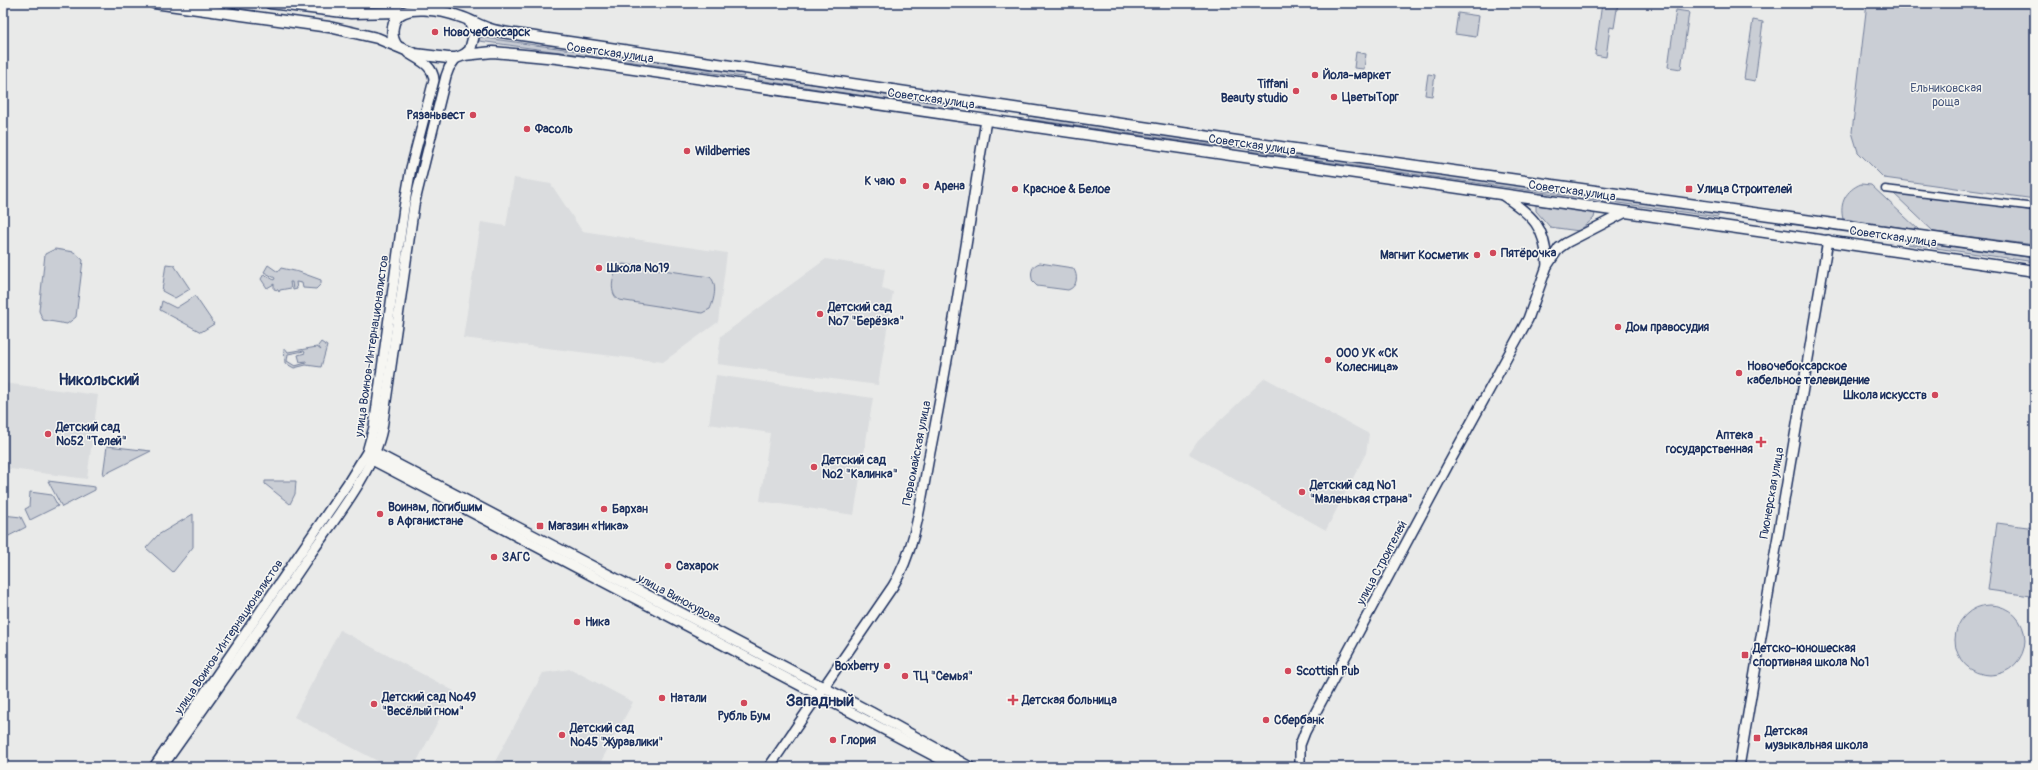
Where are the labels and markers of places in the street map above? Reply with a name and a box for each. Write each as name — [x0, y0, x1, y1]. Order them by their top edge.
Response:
place label: Новочебоксарск — [443, 25, 531, 40]
marker: Новочебоксарск — [430, 27, 440, 37]
place label: Йола-маркет — [1323, 67, 1392, 83]
marker: Йола-маркет — [1310, 70, 1320, 80]
place label: Tiffani Beauty studio — [1221, 77, 1289, 106]
marker: Tiffani Beauty studio — [1291, 86, 1301, 96]
place label: ЦветыТорг — [1342, 90, 1400, 105]
marker: ЦветыТорг — [1329, 92, 1339, 102]
place label: Рязаньвест — [407, 108, 466, 123]
marker: Рязаньвест — [468, 110, 478, 120]
place label: Фасоль — [534, 122, 573, 137]
marker: Фасоль — [522, 124, 532, 134]
place label: Wildberries — [695, 144, 751, 159]
marker: Wildberries — [682, 146, 692, 156]
place label: К чаю — [865, 174, 895, 189]
marker: К чаю — [898, 176, 908, 186]
place label: Арена — [934, 179, 965, 194]
marker: Арена — [921, 181, 931, 191]
place label: Красное & Белое — [1023, 182, 1111, 197]
place label: Улица Строителей — [1697, 182, 1793, 197]
marker: Красное & Белое — [1010, 184, 1020, 194]
marker: Улица Строителей — [1684, 184, 1694, 194]
place label: Пятёрочка — [1501, 246, 1557, 261]
place label: Магнит Косметик — [1380, 248, 1470, 263]
marker: Пятёрочка — [1488, 248, 1498, 258]
marker: Магнит Косметик — [1472, 250, 1482, 260]
place label: Школа №19 — [606, 261, 669, 276]
marker: Школа №19 — [594, 263, 604, 273]
place label: Детский сад №7 "Берёзка" — [827, 300, 904, 329]
marker: Детский сад №7 "Берёзка" — [815, 309, 825, 319]
place label: Дом правосудия — [1625, 320, 1710, 335]
marker: Дом правосудия — [1613, 322, 1623, 332]
place label: ООО УК «СК Колесница» — [1336, 346, 1399, 375]
marker: ООО УК «СК Колесница» — [1323, 355, 1333, 365]
place label: Новочебоксарское кабельное телевидение — [1747, 359, 1871, 388]
marker: Новочебоксарское кабельное телевидение — [1734, 368, 1744, 378]
place label: Школа искусств — [1842, 388, 1927, 403]
marker: Школа искусств — [1930, 390, 1940, 400]
place label: Детский сад №52 "Телей" — [55, 420, 127, 449]
place label: Аптека государственная — [1665, 428, 1753, 457]
marker: Детский сад №52 "Телей" — [43, 429, 53, 439]
marker: Аптека государственная — [1756, 437, 1766, 447]
place label: Детский сад №2 "Калинка" — [821, 453, 898, 482]
marker: Детский сад №2 "Калинка" — [809, 462, 819, 472]
place label: Детский сад №1 "Маленькая страна" — [1309, 478, 1413, 507]
marker: Детский сад №1 "Маленькая страна" — [1297, 487, 1307, 497]
place label: Воинам, погибшим в Афганистане — [388, 500, 482, 529]
place label: Бархан — [612, 502, 648, 517]
marker: Бархан — [599, 504, 609, 514]
marker: Воинам, погибшим в Афганистане — [375, 509, 385, 519]
place label: Магазин «Ника» — [548, 519, 629, 534]
marker: Магазин «Ника» — [535, 521, 545, 531]
place label: ЗАГС — [502, 550, 531, 565]
marker: ЗАГС — [489, 552, 499, 562]
place label: Сахарок — [676, 559, 720, 574]
marker: Сахарок — [663, 561, 673, 571]
place label: Ника — [585, 615, 610, 630]
marker: Ника — [572, 617, 582, 627]
place label: Детско-юношеская спортивная школа №1 — [1752, 641, 1869, 670]
marker: Детско-юношеская спортивная школа №1 — [1740, 650, 1750, 660]
place label: Boxberry — [834, 659, 880, 674]
marker: Boxberry — [882, 661, 892, 671]
place label: Scottish Pub — [1296, 664, 1360, 679]
marker: Scottish Pub — [1283, 666, 1293, 676]
place label: ТЦ "Семья" — [912, 669, 973, 684]
marker: ТЦ "Семья" — [900, 671, 910, 681]
place label: Детский сад №49 "Весёлый гном" — [381, 690, 476, 719]
place label: Натали — [670, 691, 707, 706]
marker: Натали — [657, 693, 667, 703]
place label: Детская больница — [1021, 693, 1117, 708]
marker: Детская больница — [1007, 694, 1019, 706]
marker: Рубль Бум — [739, 698, 749, 708]
marker: Детский сад №49 "Весёлый гном" — [369, 699, 379, 709]
place label: Рубль Бум — [718, 709, 770, 724]
place label: Сбербанк — [1274, 713, 1325, 728]
marker: Сбербанк — [1261, 715, 1271, 725]
place label: Детский сад №45 "Журавлики" — [569, 721, 663, 750]
place label: Детская музыкальная школа — [1764, 724, 1868, 753]
marker: Детский сад №45 "Журавлики" — [557, 730, 567, 740]
place label: Глория — [841, 733, 877, 748]
marker: Детская музыкальная школа — [1752, 733, 1762, 743]
marker: Глория — [828, 735, 838, 745]

